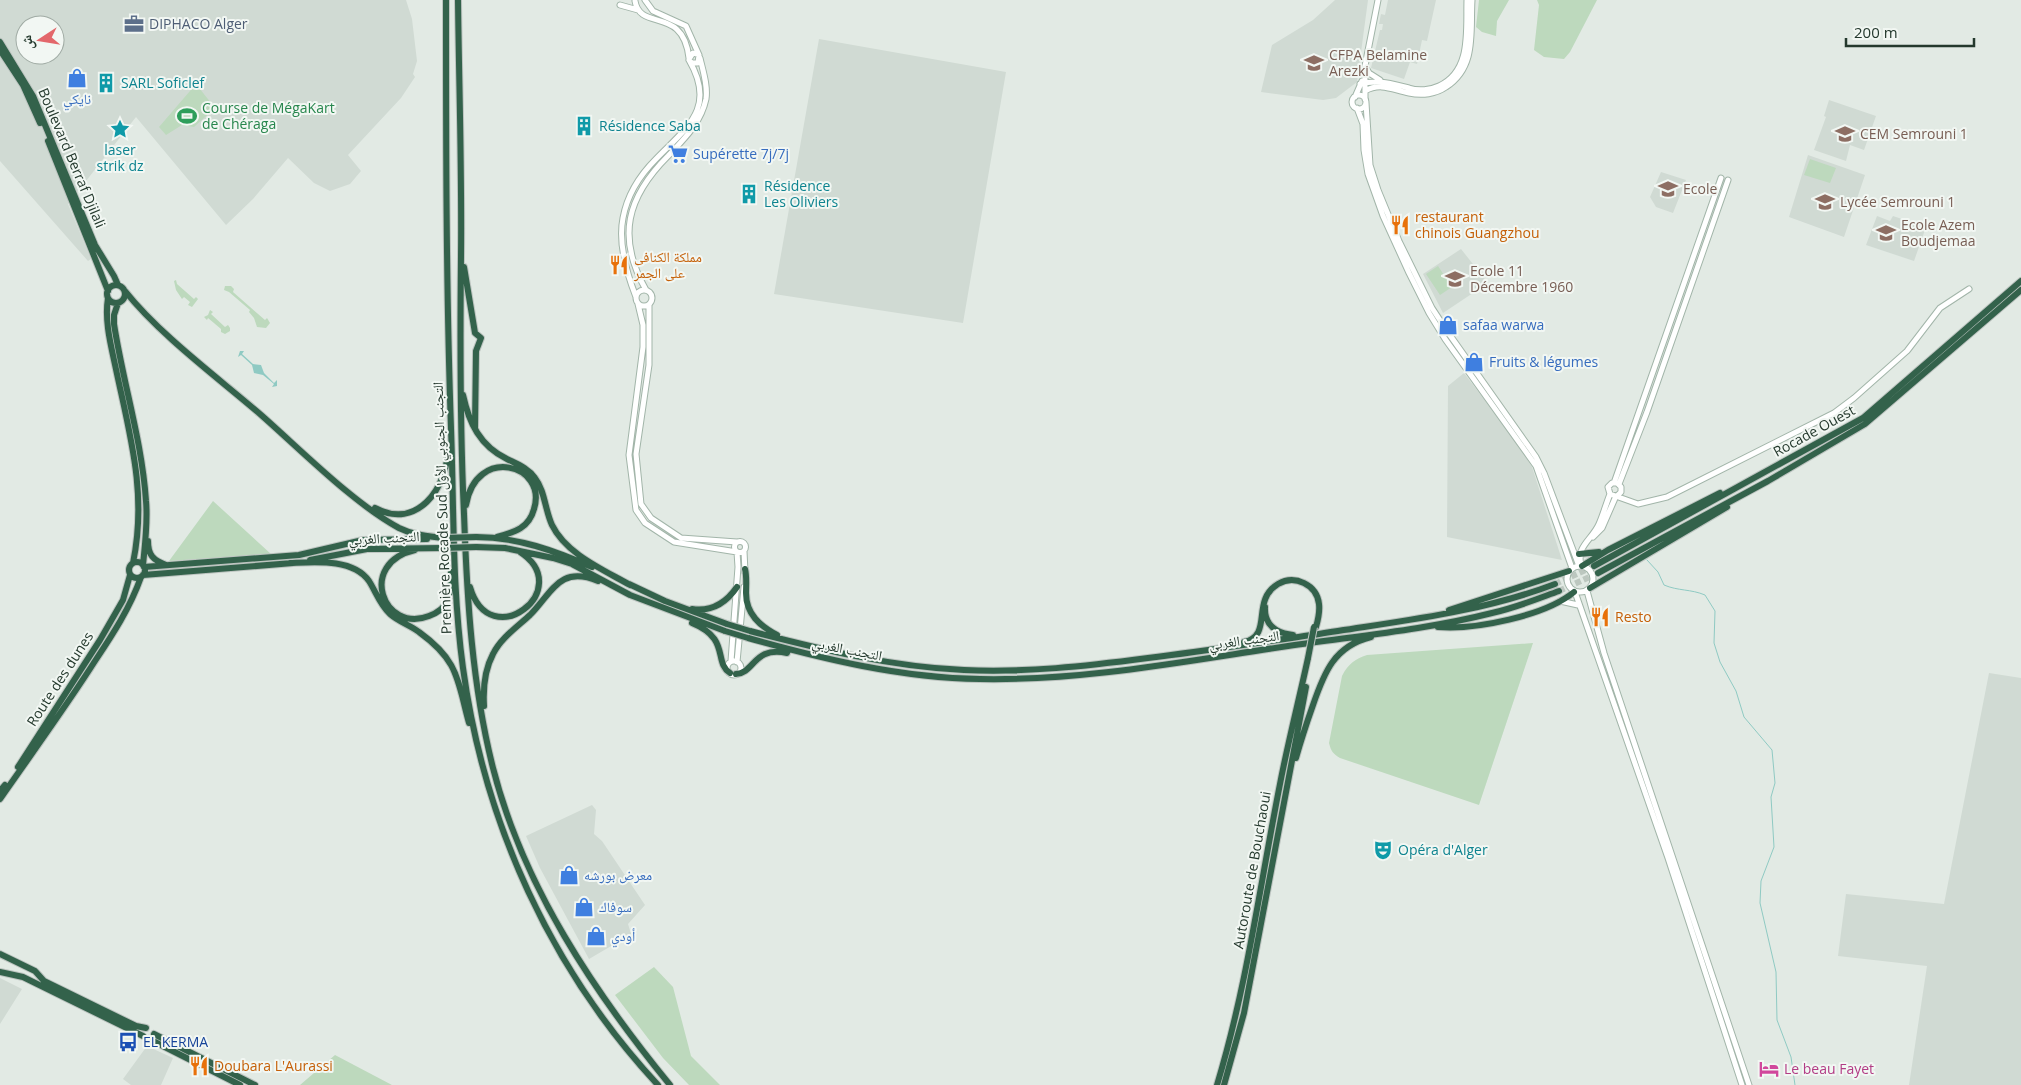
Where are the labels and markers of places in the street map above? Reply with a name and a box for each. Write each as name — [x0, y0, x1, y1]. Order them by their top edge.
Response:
office icon: DIPHACO Alger — [123, 13, 145, 35]
place label: DIPHACO Alger — [149, 14, 248, 33]
place label: CFPA Belamine Arezki — [1329, 45, 1427, 80]
school or university icon: CFPA Belamine Arezki — [1303, 52, 1325, 74]
shop icon: نايكي — [66, 67, 88, 89]
building icon: SARL Soficlef — [95, 72, 117, 94]
place label: SARL Soficlef — [121, 73, 206, 92]
place label: نايكي — [63, 89, 91, 111]
place label: Course de MégaKart de Chéraga — [202, 98, 335, 133]
sports icon: Course de MégaKart de Chéraga — [176, 105, 198, 127]
building icon: Résidence Saba — [573, 115, 595, 137]
place label: Résidence Saba — [599, 116, 701, 135]
place icon: laser strik dz — [109, 118, 131, 140]
school or university icon: CEM Semrouni 1 — [1834, 123, 1856, 145]
place label: CEM Semrouni 1 — [1860, 124, 1968, 143]
place label: laser strik dz — [96, 140, 144, 175]
supermarket icon: Supérette 7j/7j — [667, 143, 689, 165]
place label: Supérette 7j/7j — [693, 144, 789, 163]
place label: Résidence Les Oliviers — [764, 176, 839, 211]
school or university icon: Ecole — [1657, 178, 1679, 200]
place label: Ecole — [1683, 179, 1717, 198]
building icon: Résidence Les Oliviers — [738, 183, 760, 205]
school or university icon: Lycée Semrouni 1 — [1814, 191, 1836, 213]
place label: Lycée Semrouni 1 — [1840, 192, 1955, 211]
place label: restaurant chinois Guangzhou — [1415, 207, 1540, 242]
restaurant icon: restaurant chinois Guangzhou — [1389, 214, 1411, 236]
place label: Ecole Azem Boudjemaa — [1901, 215, 1976, 250]
school or university icon: Ecole Azem Boudjemaa — [1875, 222, 1897, 244]
place label: مملكة الكنافى على الجمر — [633, 247, 702, 282]
restaurant icon: مملكة الكنافى على الجمر — [608, 254, 630, 276]
place label: Ecole 11 Décembre 1960 — [1470, 261, 1573, 296]
school or university icon: Ecole 11 Décembre 1960 — [1444, 268, 1466, 290]
shop icon: safaa warwa — [1437, 314, 1459, 336]
place label: safaa warwa — [1463, 315, 1544, 334]
shop icon: Fruits & légumes — [1463, 351, 1485, 373]
place label: Fruits & légumes — [1489, 352, 1599, 371]
restaurant icon: Resto — [1589, 606, 1611, 628]
place label: Resto — [1615, 607, 1652, 626]
theatre icon: Opéra d'Alger — [1372, 839, 1394, 861]
place label: Opéra d'Alger — [1398, 840, 1488, 859]
shop icon: معرض بورشه — [558, 864, 580, 886]
place label: معرض بورشه — [584, 865, 652, 884]
shop icon: سوفاك — [573, 896, 595, 918]
place label: سوفاك — [599, 897, 632, 916]
shop icon: أودي — [585, 925, 607, 947]
place label: أودي — [611, 926, 635, 948]
bus stop icon: EL KERMA — [117, 1031, 139, 1053]
place label: EL KERMA — [143, 1032, 208, 1051]
restaurant icon: Doubara L'Aurassi — [188, 1055, 210, 1077]
place label: Doubara L'Aurassi — [214, 1056, 333, 1075]
hotel icon: Le beau Fayet — [1758, 1058, 1780, 1080]
place label: Le beau Fayet — [1784, 1059, 1874, 1078]

